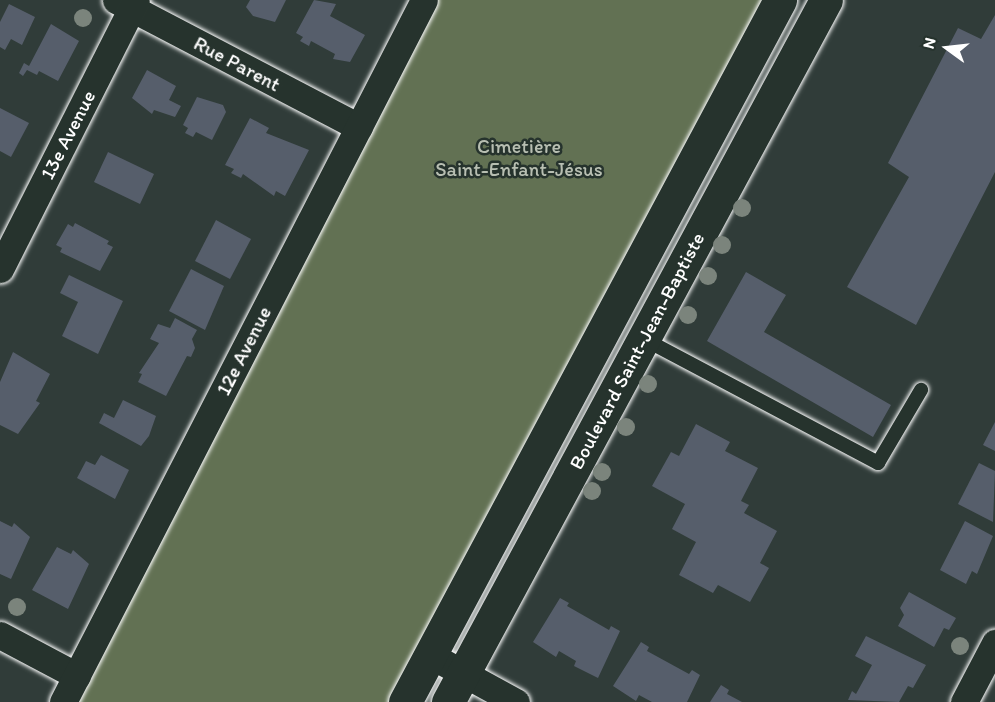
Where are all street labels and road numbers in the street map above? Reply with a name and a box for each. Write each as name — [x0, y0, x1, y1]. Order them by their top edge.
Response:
street label: Rue Parent — [190, 31, 284, 97]
street label: 13e Avenue — [35, 86, 101, 184]
street label: Boulevard Saint-Jean-Baptiste — [564, 228, 710, 474]
street label: 12e Avenue — [211, 303, 277, 399]

